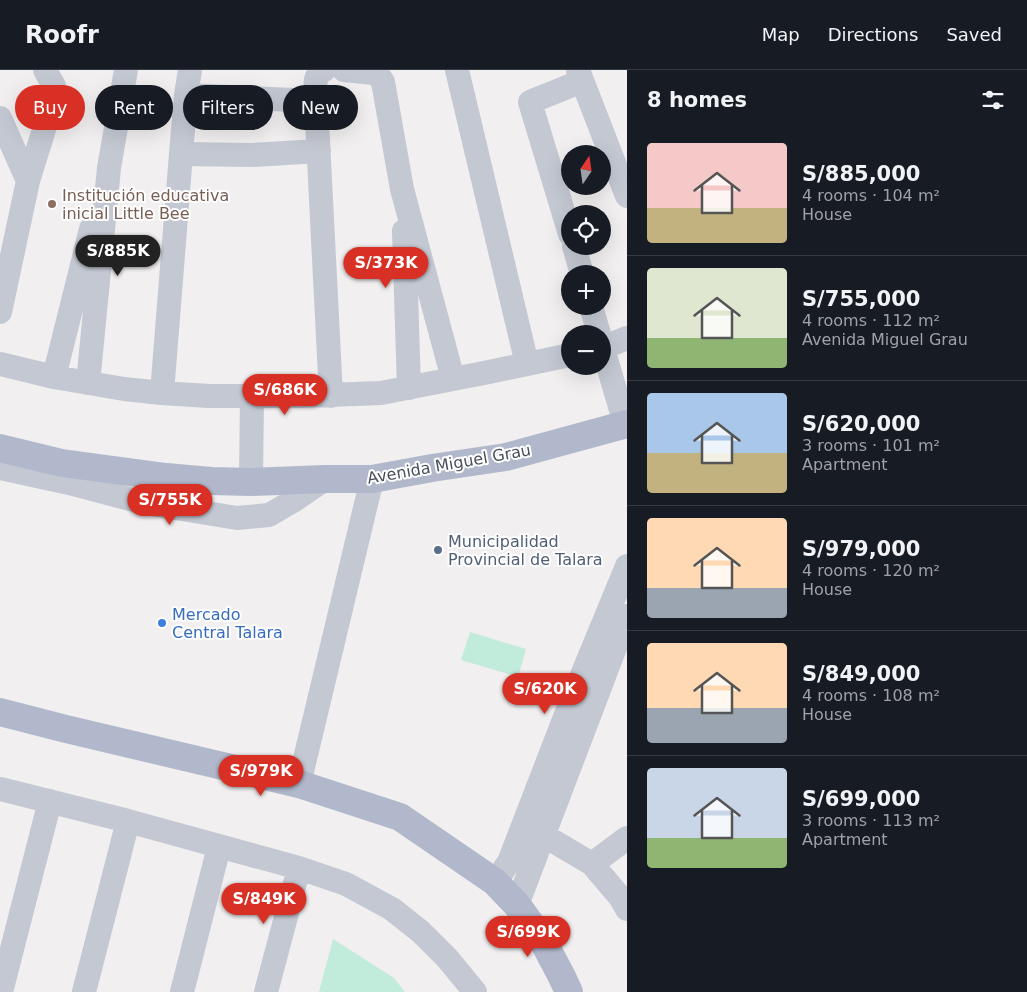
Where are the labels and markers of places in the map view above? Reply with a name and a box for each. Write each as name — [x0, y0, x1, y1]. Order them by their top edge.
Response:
place label: Institución educativa inicial Little Bee — [62, 186, 229, 223]
marker: Institución educativa inicial Little Bee — [46, 198, 58, 210]
pin: S/885K — [77, 234, 159, 277]
pin: S/373K — [345, 246, 427, 289]
pin: S/686K — [244, 374, 326, 416]
pin: S/755K — [129, 484, 211, 526]
place label: Municipalidad Provincial de Talara — [448, 532, 603, 569]
marker: Municipalidad Provincial de Talara — [432, 544, 444, 556]
place label: Mercado Central Talara — [172, 605, 283, 642]
marker: Mercado Central Talara — [156, 617, 168, 629]
pin: S/620K — [504, 672, 586, 715]
pin: S/979K — [220, 754, 302, 797]
pin: S/849K — [223, 882, 305, 925]
pin: S/699K — [487, 916, 569, 958]

